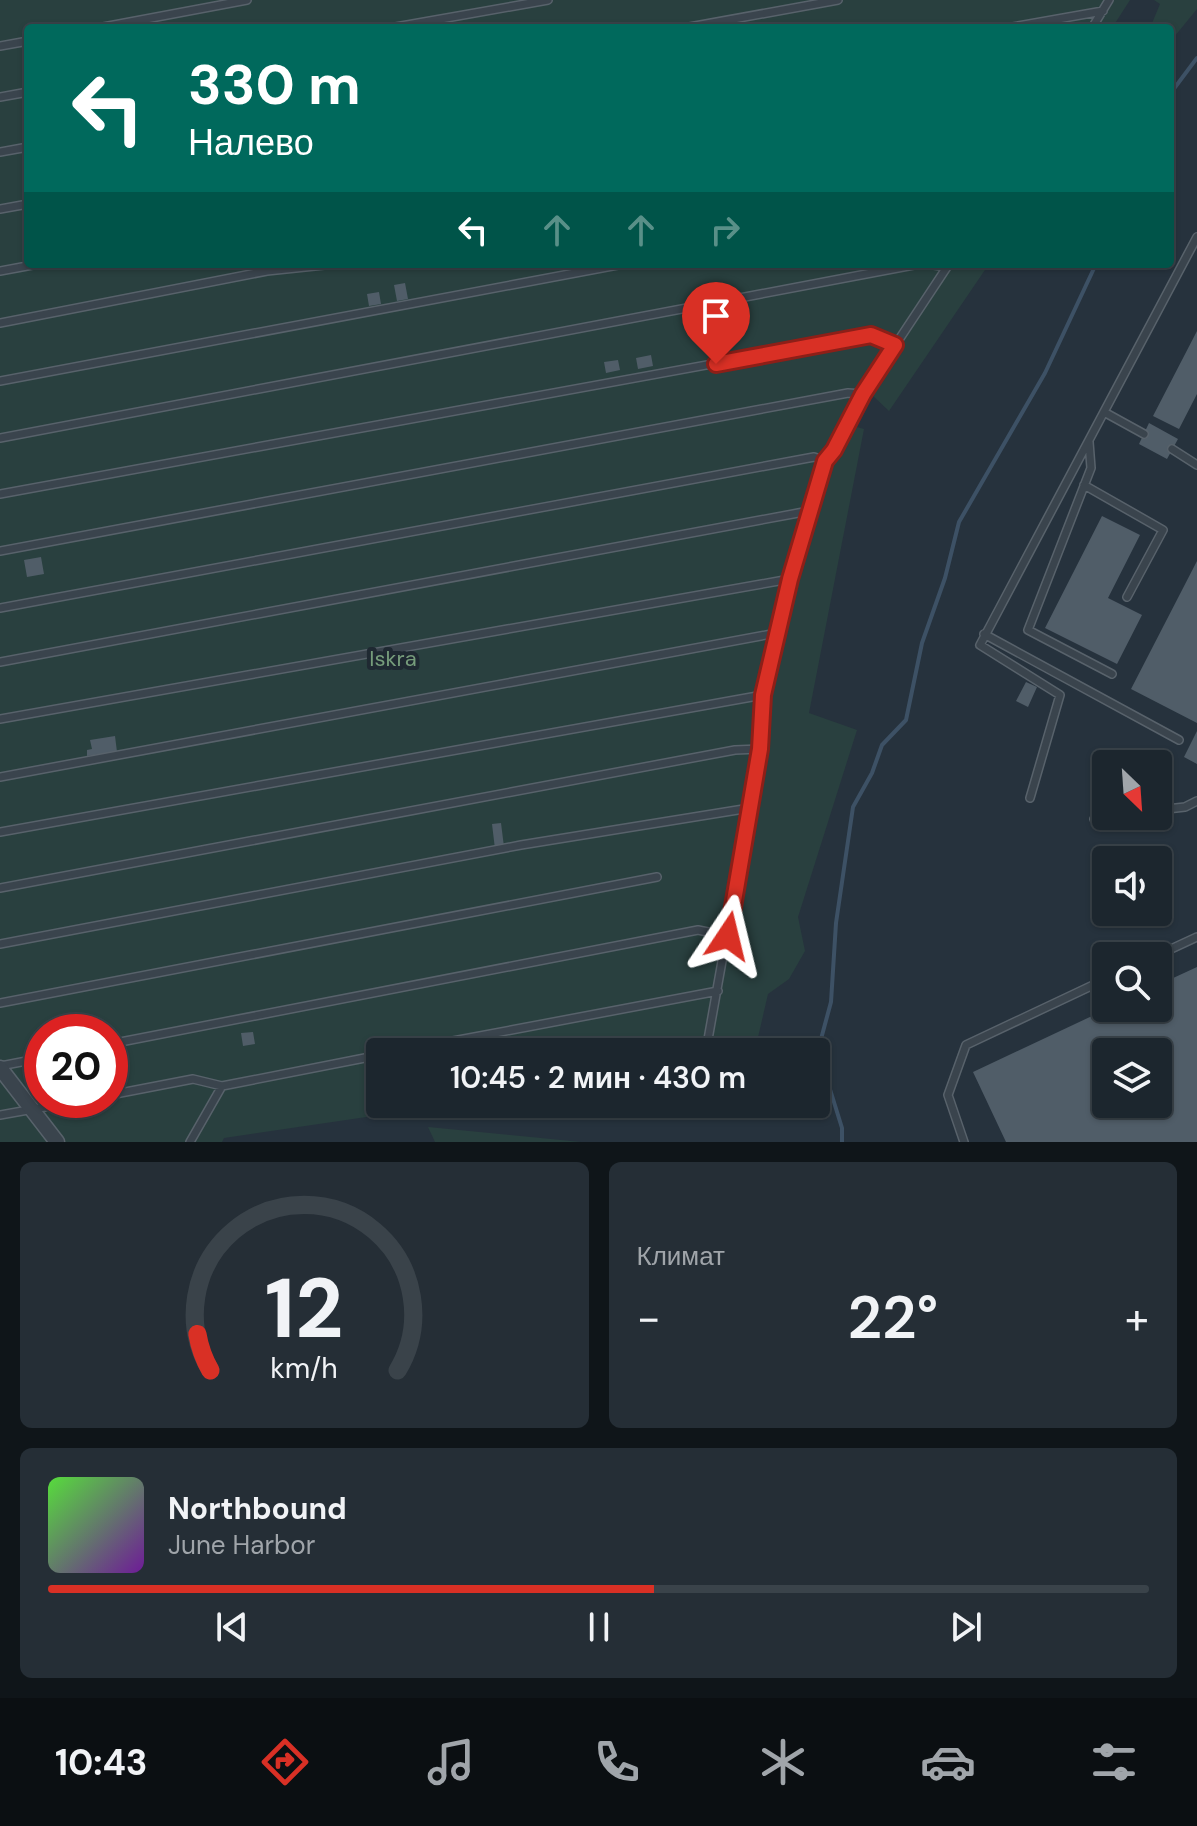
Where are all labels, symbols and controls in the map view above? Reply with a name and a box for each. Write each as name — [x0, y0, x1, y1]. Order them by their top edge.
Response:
text: 330 m — [188, 48, 361, 121]
icon: left — [56, 56, 160, 160]
text: Налево — [188, 119, 314, 166]
icon: left — [451, 208, 495, 252]
icon: ahead — [535, 208, 579, 252]
icon: ahead — [619, 208, 663, 252]
icon: right — [703, 208, 747, 252]
pin — [682, 282, 750, 364]
icon: arrive — [694, 294, 738, 338]
park label: Iskra — [369, 644, 417, 673]
north arrow — [1092, 750, 1172, 830]
map controls — [1092, 750, 1172, 1118]
button: sound — [1092, 846, 1172, 926]
position arrow — [686, 894, 770, 978]
button: search — [1092, 942, 1172, 1022]
speed limit sign: 20 — [24, 1014, 128, 1118]
button: layers — [1092, 1038, 1172, 1118]
text: 10:45 · 2 мин · 430 m — [450, 1058, 746, 1097]
text: Климат — [637, 1239, 725, 1273]
text: 12 — [265, 1254, 343, 1363]
text: 22° — [847, 1278, 938, 1357]
text: − — [637, 1289, 661, 1347]
text: + — [1125, 1289, 1149, 1347]
text: km/h — [270, 1350, 338, 1387]
text: Northbound — [168, 1489, 347, 1528]
text: June Harbor — [168, 1528, 315, 1562]
icon: previous — [210, 1605, 254, 1649]
icon: pause — [577, 1605, 621, 1649]
icon: next — [944, 1605, 988, 1649]
icon: directions — [257, 1734, 313, 1790]
icon: music — [423, 1734, 479, 1790]
icon: phone — [589, 1734, 645, 1790]
icon: climate — [755, 1734, 811, 1790]
icon: car — [920, 1734, 976, 1790]
icon: filters — [1086, 1734, 1142, 1790]
text: 10:43 — [55, 1739, 148, 1786]

